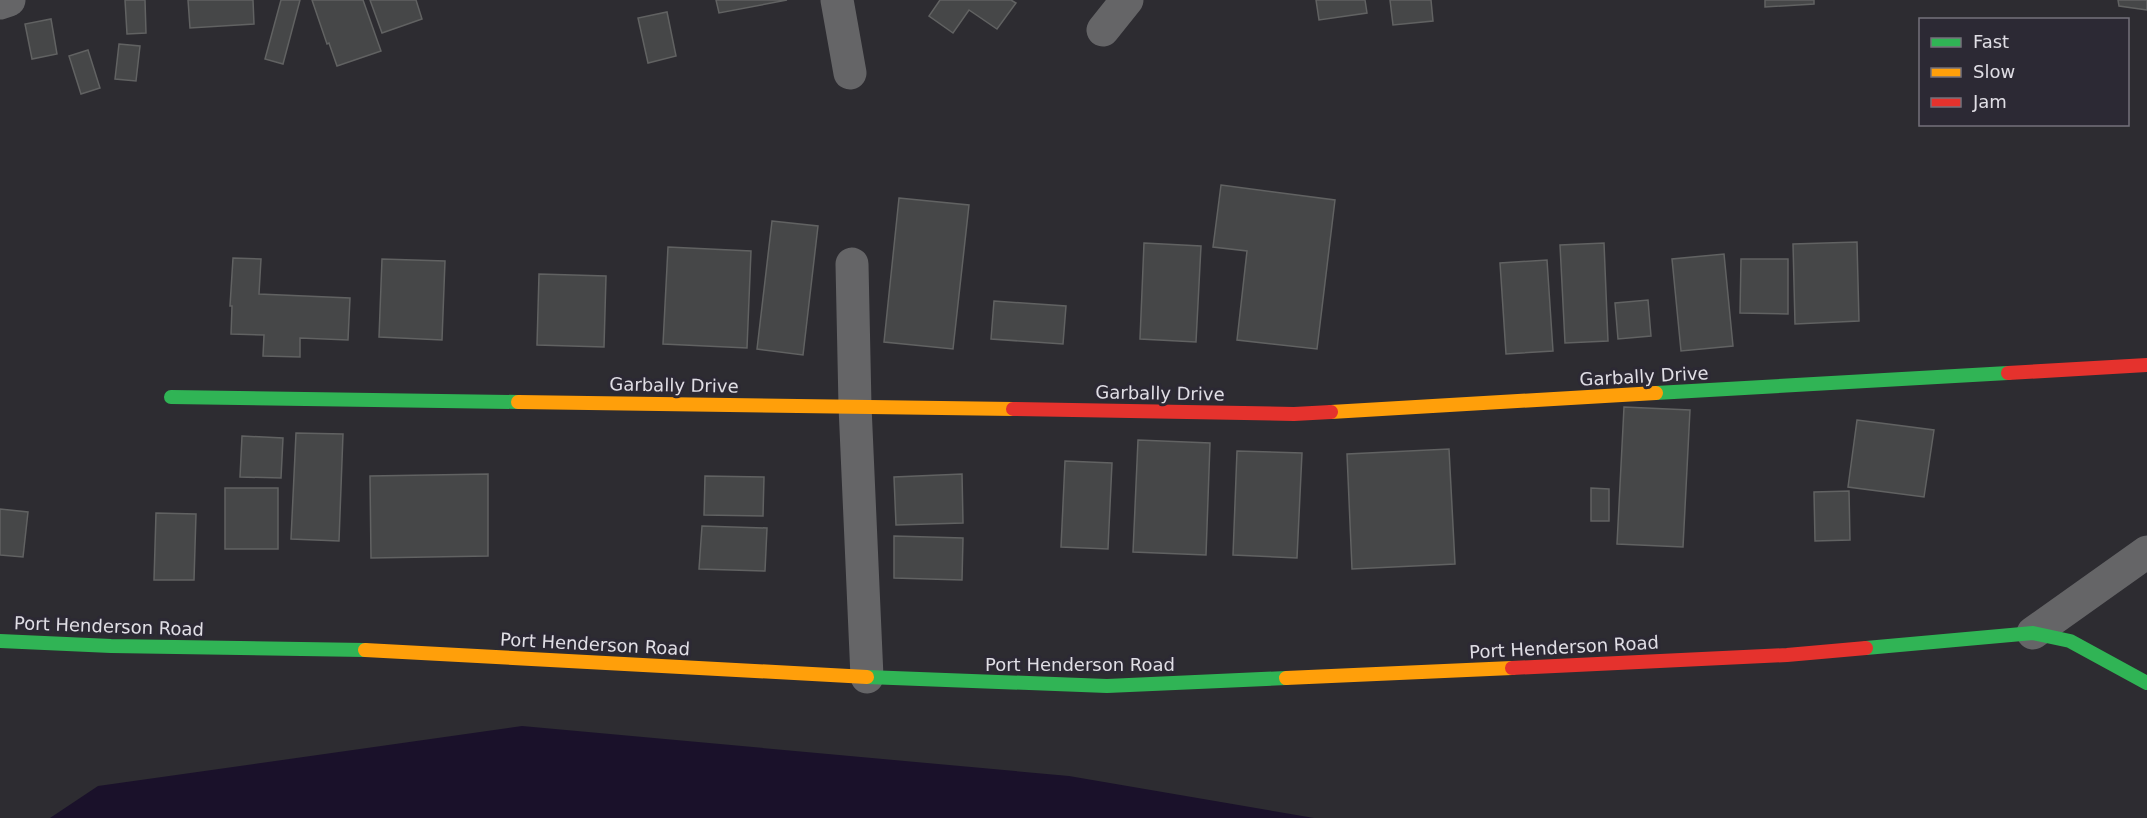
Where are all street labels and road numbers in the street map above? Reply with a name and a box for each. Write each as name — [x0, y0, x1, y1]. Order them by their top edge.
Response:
street label: Garbally Drive — [1579, 362, 1709, 390]
street label: Garbally Drive — [609, 373, 739, 397]
street label: Garbally Drive — [1095, 381, 1225, 405]
street label: Port Henderson Road — [14, 612, 204, 640]
street label: Port Henderson Road — [500, 629, 690, 659]
street label: Port Henderson Road — [1469, 632, 1659, 662]
street label: Port Henderson Road — [985, 654, 1175, 675]

